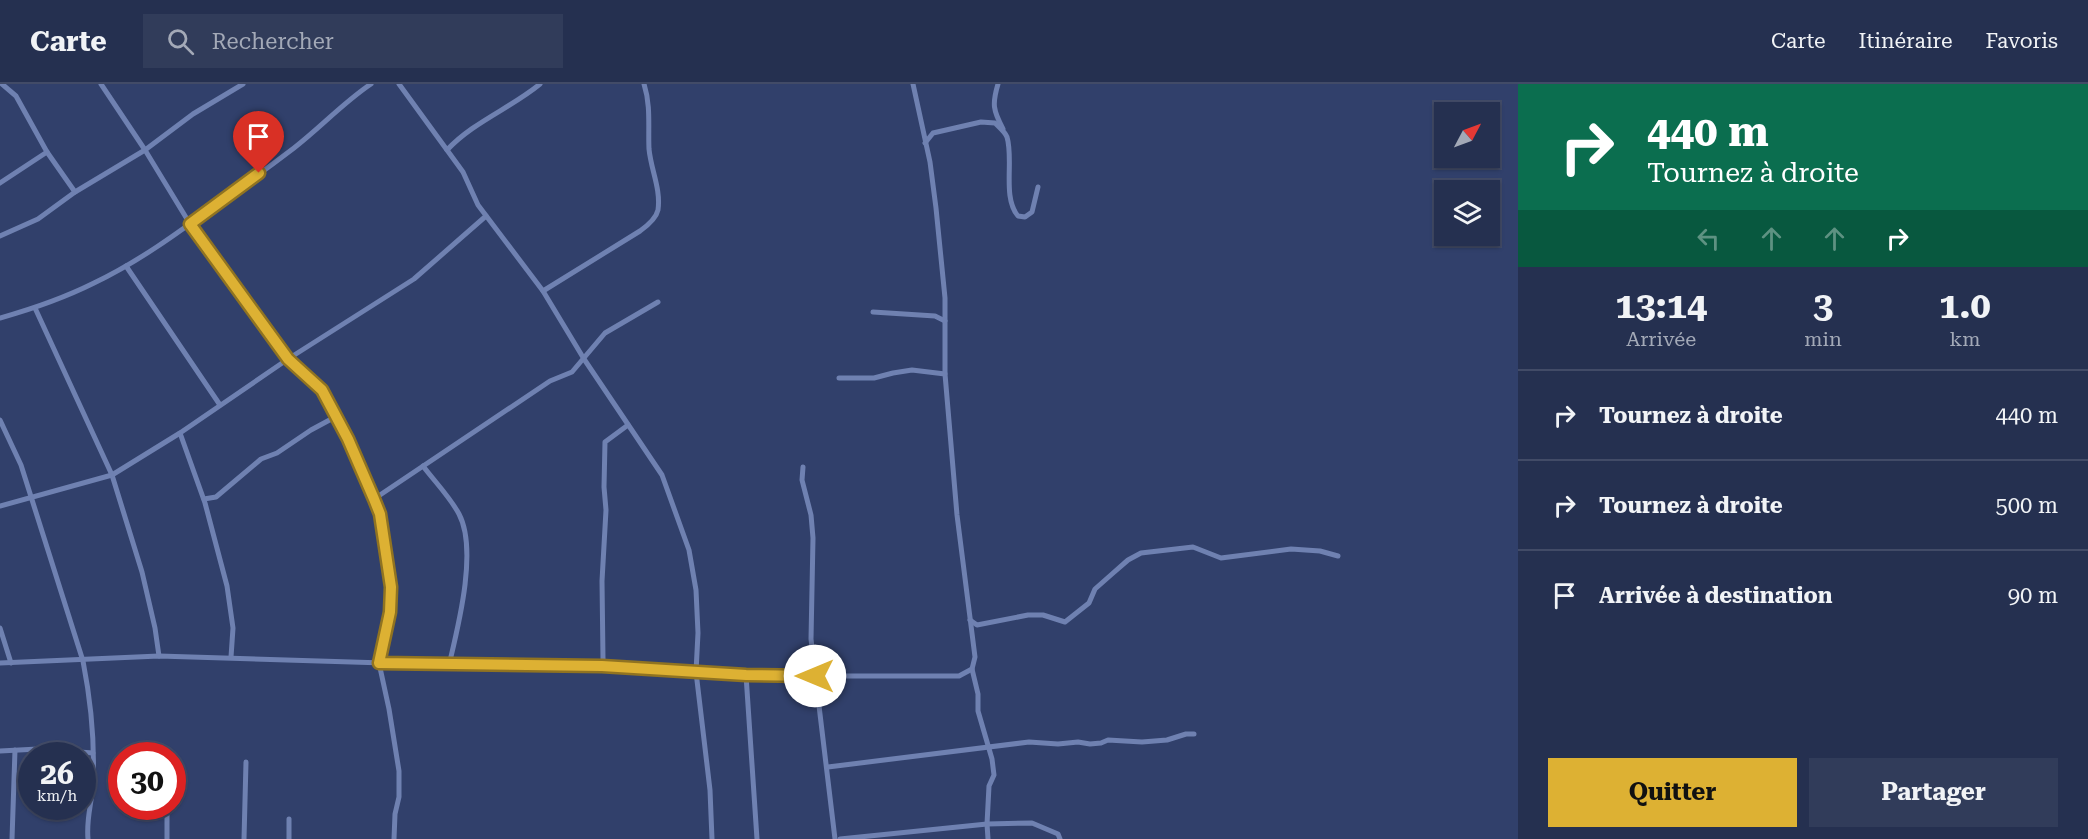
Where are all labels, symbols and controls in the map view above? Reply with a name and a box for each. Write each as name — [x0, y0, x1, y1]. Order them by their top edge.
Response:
search box — [143, 14, 563, 68]
text: Carte — [30, 25, 107, 58]
icon: search — [164, 25, 197, 58]
text: Rechercher — [212, 29, 334, 54]
text: Carte — [1771, 29, 1826, 53]
text: Itinéraire — [1859, 29, 1953, 53]
text: Favoris — [1986, 29, 2058, 53]
north arrow — [1434, 102, 1500, 168]
map controls — [1434, 102, 1500, 246]
text: 440 m — [1647, 107, 1769, 156]
icon: right — [1548, 108, 1626, 186]
pin — [233, 111, 284, 173]
icon: arrive — [242, 120, 275, 153]
text: Tournez à droite — [1647, 157, 1859, 189]
button: layers — [1434, 180, 1500, 246]
icon: left — [1692, 222, 1725, 255]
icon: ahead — [1755, 222, 1788, 255]
icon: ahead — [1818, 222, 1851, 255]
icon: right — [1881, 222, 1914, 255]
text: 13:14 — [1615, 285, 1707, 327]
text: 3 — [1813, 285, 1833, 327]
text: 1.0 — [1939, 285, 1991, 327]
text: Arrivée — [1626, 327, 1696, 351]
text: min — [1804, 327, 1842, 351]
text: km — [1949, 327, 1980, 351]
icon: right — [1548, 399, 1581, 432]
text: Tournez à droite — [1599, 403, 1783, 428]
text: 440 m — [1995, 403, 2058, 428]
icon: right — [1548, 489, 1581, 522]
text: Tournez à droite — [1599, 493, 1783, 518]
text: 500 m — [1995, 493, 2058, 518]
icon: arrive — [1548, 579, 1581, 612]
text: Arrivée à destination — [1599, 583, 1833, 608]
text: 90 m — [2008, 583, 2058, 608]
position arrow — [783, 644, 847, 708]
speed limit sign: 30 — [108, 742, 186, 820]
text: 26 — [40, 756, 74, 791]
button: Quitter — [1548, 758, 1797, 827]
button: Partager — [1809, 758, 2058, 827]
text: km/h — [37, 787, 77, 805]

